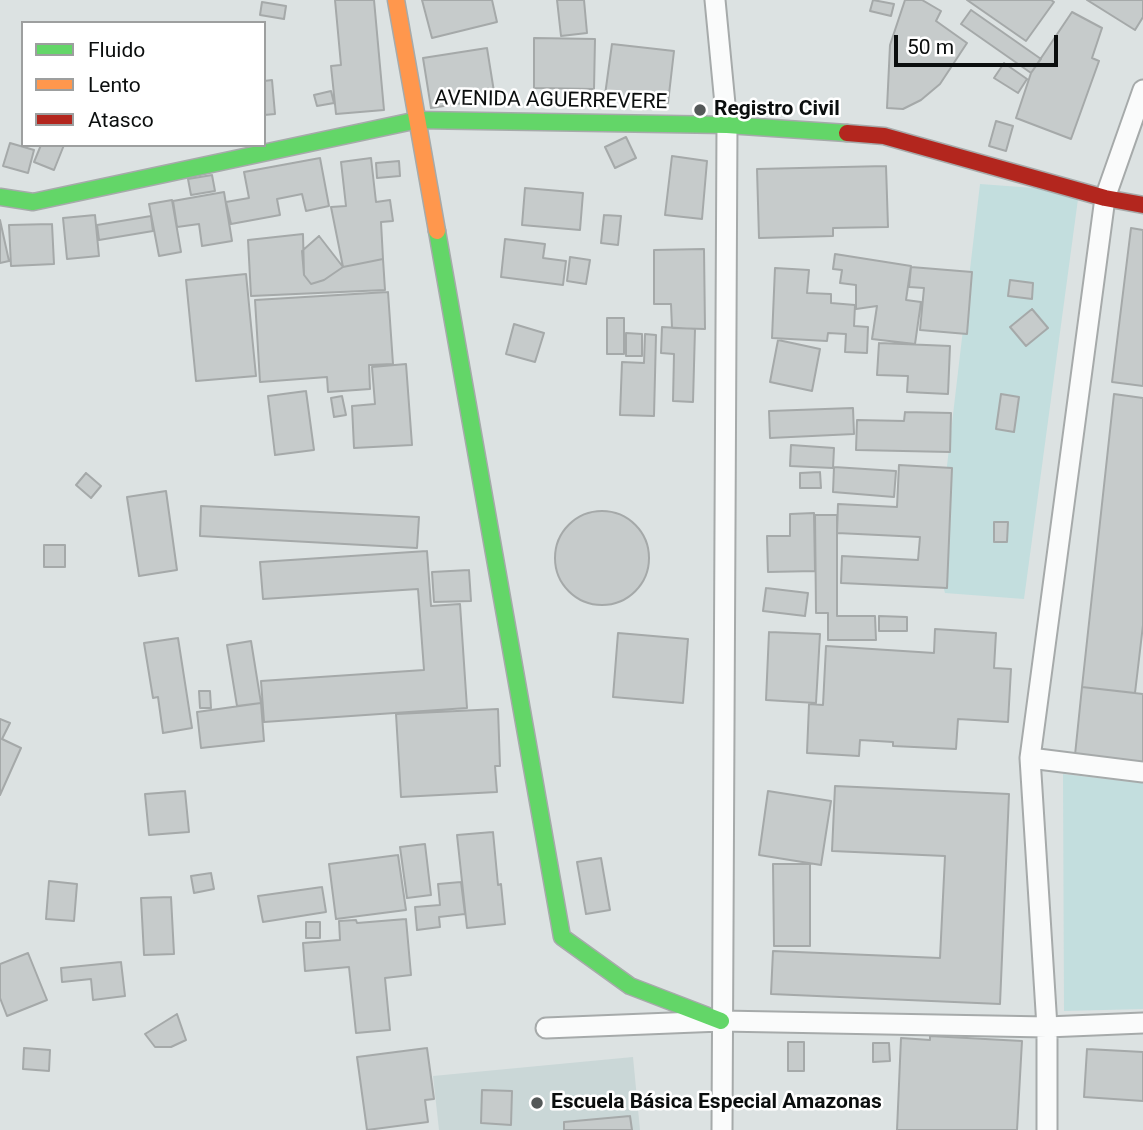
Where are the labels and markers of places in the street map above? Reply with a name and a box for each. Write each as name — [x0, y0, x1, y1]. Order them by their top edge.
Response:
place label: Registro Civil — [714, 97, 840, 123]
marker: Registro Civil — [692, 102, 708, 118]
place label: Escuela Básica Especial Amazonas — [551, 1090, 882, 1116]
marker: Escuela Básica Especial Amazonas — [529, 1095, 545, 1111]

